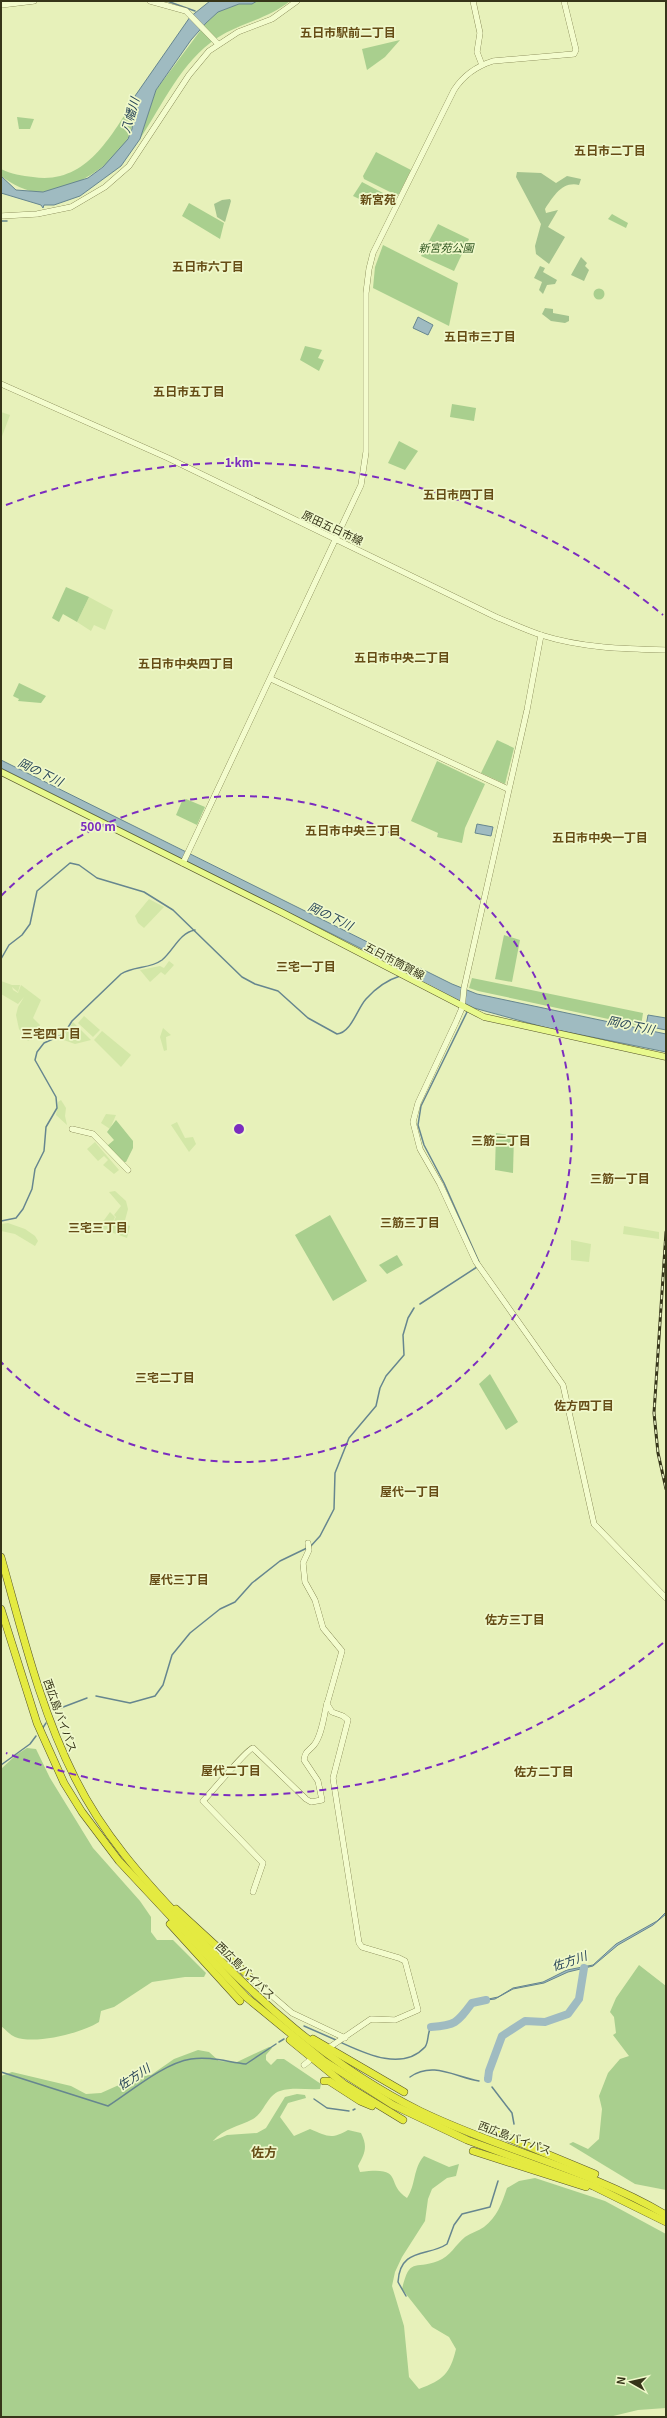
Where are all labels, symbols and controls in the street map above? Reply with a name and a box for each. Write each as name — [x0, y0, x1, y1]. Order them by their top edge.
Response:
district label: 五日市駅前二丁目 — [300, 23, 396, 40]
water label: 八幡川 — [116, 93, 143, 135]
district label: 五日市二丁目 — [574, 141, 646, 158]
district label: 新宮苑 — [360, 190, 396, 207]
park label: 新宮苑公園 — [419, 239, 475, 255]
district label: 五日市六丁目 — [172, 257, 244, 274]
district label: 五日市三丁目 — [444, 327, 516, 344]
district label: 五日市五丁目 — [153, 382, 225, 399]
text: 1 km — [225, 453, 253, 470]
district label: 五日市四丁目 — [423, 485, 495, 502]
street label: 原田五日市線 — [300, 506, 366, 548]
district label: 五日市中央二丁目 — [354, 648, 450, 665]
district label: 五日市中央四丁目 — [138, 654, 234, 671]
water label: 岡の下川 — [16, 753, 68, 790]
text: 500 m — [80, 817, 116, 834]
district label: 五日市中央三丁目 — [305, 821, 401, 838]
district label: 五日市中央一丁目 — [552, 828, 648, 845]
water label: 岡の下川 — [306, 897, 358, 934]
street label: 五日市筒賀線 — [362, 937, 428, 983]
district label: 三宅一丁目 — [276, 957, 336, 974]
water label: 岡の下川 — [606, 1011, 658, 1038]
district label: 三宅四丁目 — [21, 1024, 81, 1041]
centre of rings — [232, 1122, 246, 1136]
district label: 三筋二丁目 — [471, 1131, 531, 1148]
district label: 三筋一丁目 — [590, 1169, 650, 1186]
district label: 三筋三丁目 — [380, 1213, 440, 1230]
district label: 三宅三丁目 — [68, 1218, 128, 1235]
district label: 三宅二丁目 — [135, 1368, 195, 1385]
district label: 佐方四丁目 — [554, 1396, 614, 1413]
district label: 屋代一丁目 — [380, 1482, 440, 1499]
district label: 屋代三丁目 — [149, 1570, 209, 1587]
district label: 佐方三丁目 — [485, 1610, 545, 1627]
street label: 西広島バイパス — [40, 1676, 82, 1754]
district label: 屋代二丁目 — [201, 1761, 261, 1778]
district label: 佐方二丁目 — [514, 1762, 574, 1779]
street label: 西広島バイパス — [213, 1938, 279, 2002]
water label: 佐方川 — [549, 1945, 591, 1974]
water label: 佐方川 — [113, 2058, 154, 2093]
street label: 西広島バイパス — [476, 2116, 554, 2158]
district label: 佐方 — [251, 2142, 277, 2161]
north arrow — [611, 2362, 651, 2402]
text: N — [612, 2375, 629, 2386]

